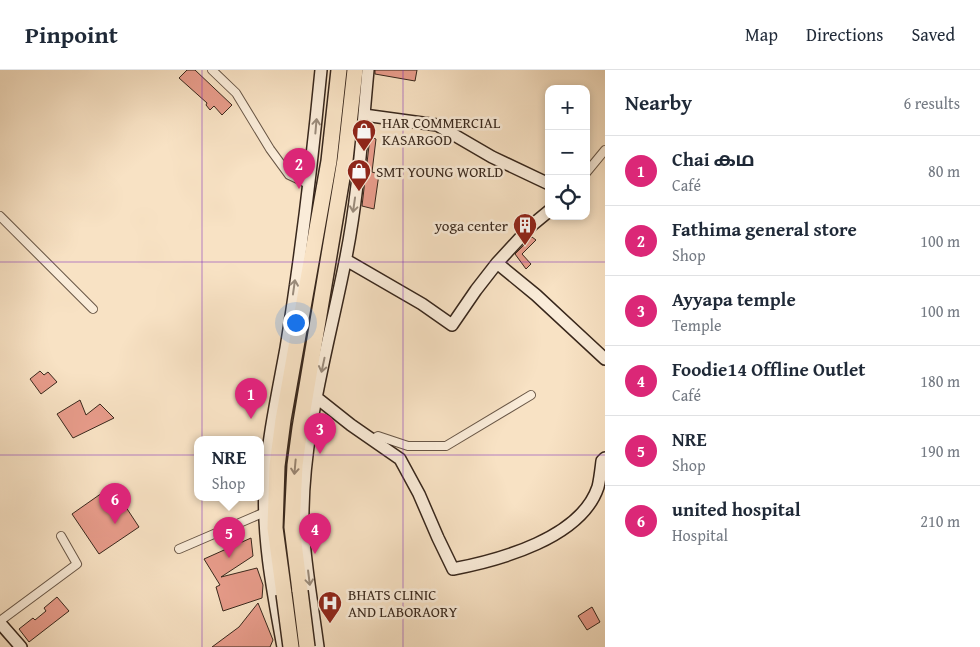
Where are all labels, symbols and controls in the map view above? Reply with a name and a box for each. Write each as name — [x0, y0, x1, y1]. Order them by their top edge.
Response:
text: Pinpoint — [25, 17, 118, 52]
text: Map — [745, 21, 778, 48]
text: Directions — [806, 21, 883, 48]
text: Saved — [911, 21, 955, 48]
map controls — [545, 85, 590, 220]
button: + — [545, 85, 590, 130]
text: Nearby — [625, 87, 692, 118]
text: 6 results — [903, 91, 960, 115]
place label: HAR COMMERCIAL KASARGOD — [382, 112, 501, 150]
one-way arrow — [311, 118, 321, 134]
shop icon: HAR COMMERCIAL KASARGOD — [351, 118, 377, 152]
button: − — [545, 130, 590, 175]
text: Chai കഥ — [672, 145, 754, 173]
pin: 2 — [283, 148, 315, 189]
shop icon: SMT YOUNG WORLD — [346, 158, 372, 192]
text: 1 — [637, 159, 645, 183]
text: 80 m — [928, 159, 960, 183]
place label: SMT YOUNG WORLD — [376, 161, 503, 182]
text: Café — [672, 173, 701, 197]
button: locate — [545, 175, 590, 220]
one-way arrow — [348, 197, 358, 213]
building icon: yoga center — [512, 212, 538, 246]
place label: yoga center — [434, 215, 508, 236]
text: Fathima general store — [672, 215, 857, 243]
text: 2 — [637, 229, 645, 253]
text: 100 m — [920, 229, 960, 253]
text: Shop — [672, 243, 706, 267]
one-way arrow — [289, 279, 299, 295]
text: Ayyapa temple — [672, 285, 796, 313]
text: 3 — [637, 299, 645, 323]
text: 100 m — [920, 299, 960, 323]
your location — [283, 310, 309, 336]
text: Temple — [672, 313, 722, 337]
text: Foodie14 Offline Outlet — [672, 355, 866, 383]
one-way arrow — [317, 356, 327, 372]
text: 4 — [637, 369, 645, 393]
text: 180 m — [920, 369, 960, 393]
pin: 1 — [235, 378, 267, 419]
text: Café — [672, 383, 701, 407]
pin: 3 — [304, 413, 336, 454]
text: NRE — [672, 425, 707, 453]
popup — [194, 436, 264, 501]
text: 5 — [637, 439, 645, 463]
text: 190 m — [920, 439, 960, 463]
text: NRE — [212, 443, 246, 471]
text: Shop — [672, 453, 706, 477]
one-way arrow — [290, 459, 300, 475]
text: Shop — [212, 471, 245, 495]
pin: 6 — [99, 483, 131, 524]
text: united hospital — [672, 495, 801, 523]
text: 6 — [637, 509, 645, 533]
text: 210 m — [920, 509, 960, 533]
pin: 4 — [299, 513, 331, 554]
pin: 5 — [213, 517, 245, 558]
text: Hospital — [672, 523, 728, 547]
one-way arrow — [304, 570, 314, 586]
place label: BHATS CLINIC AND LABORAORY — [348, 584, 458, 622]
hospital icon: BHATS CLINIC AND LABORAORY — [317, 590, 343, 624]

